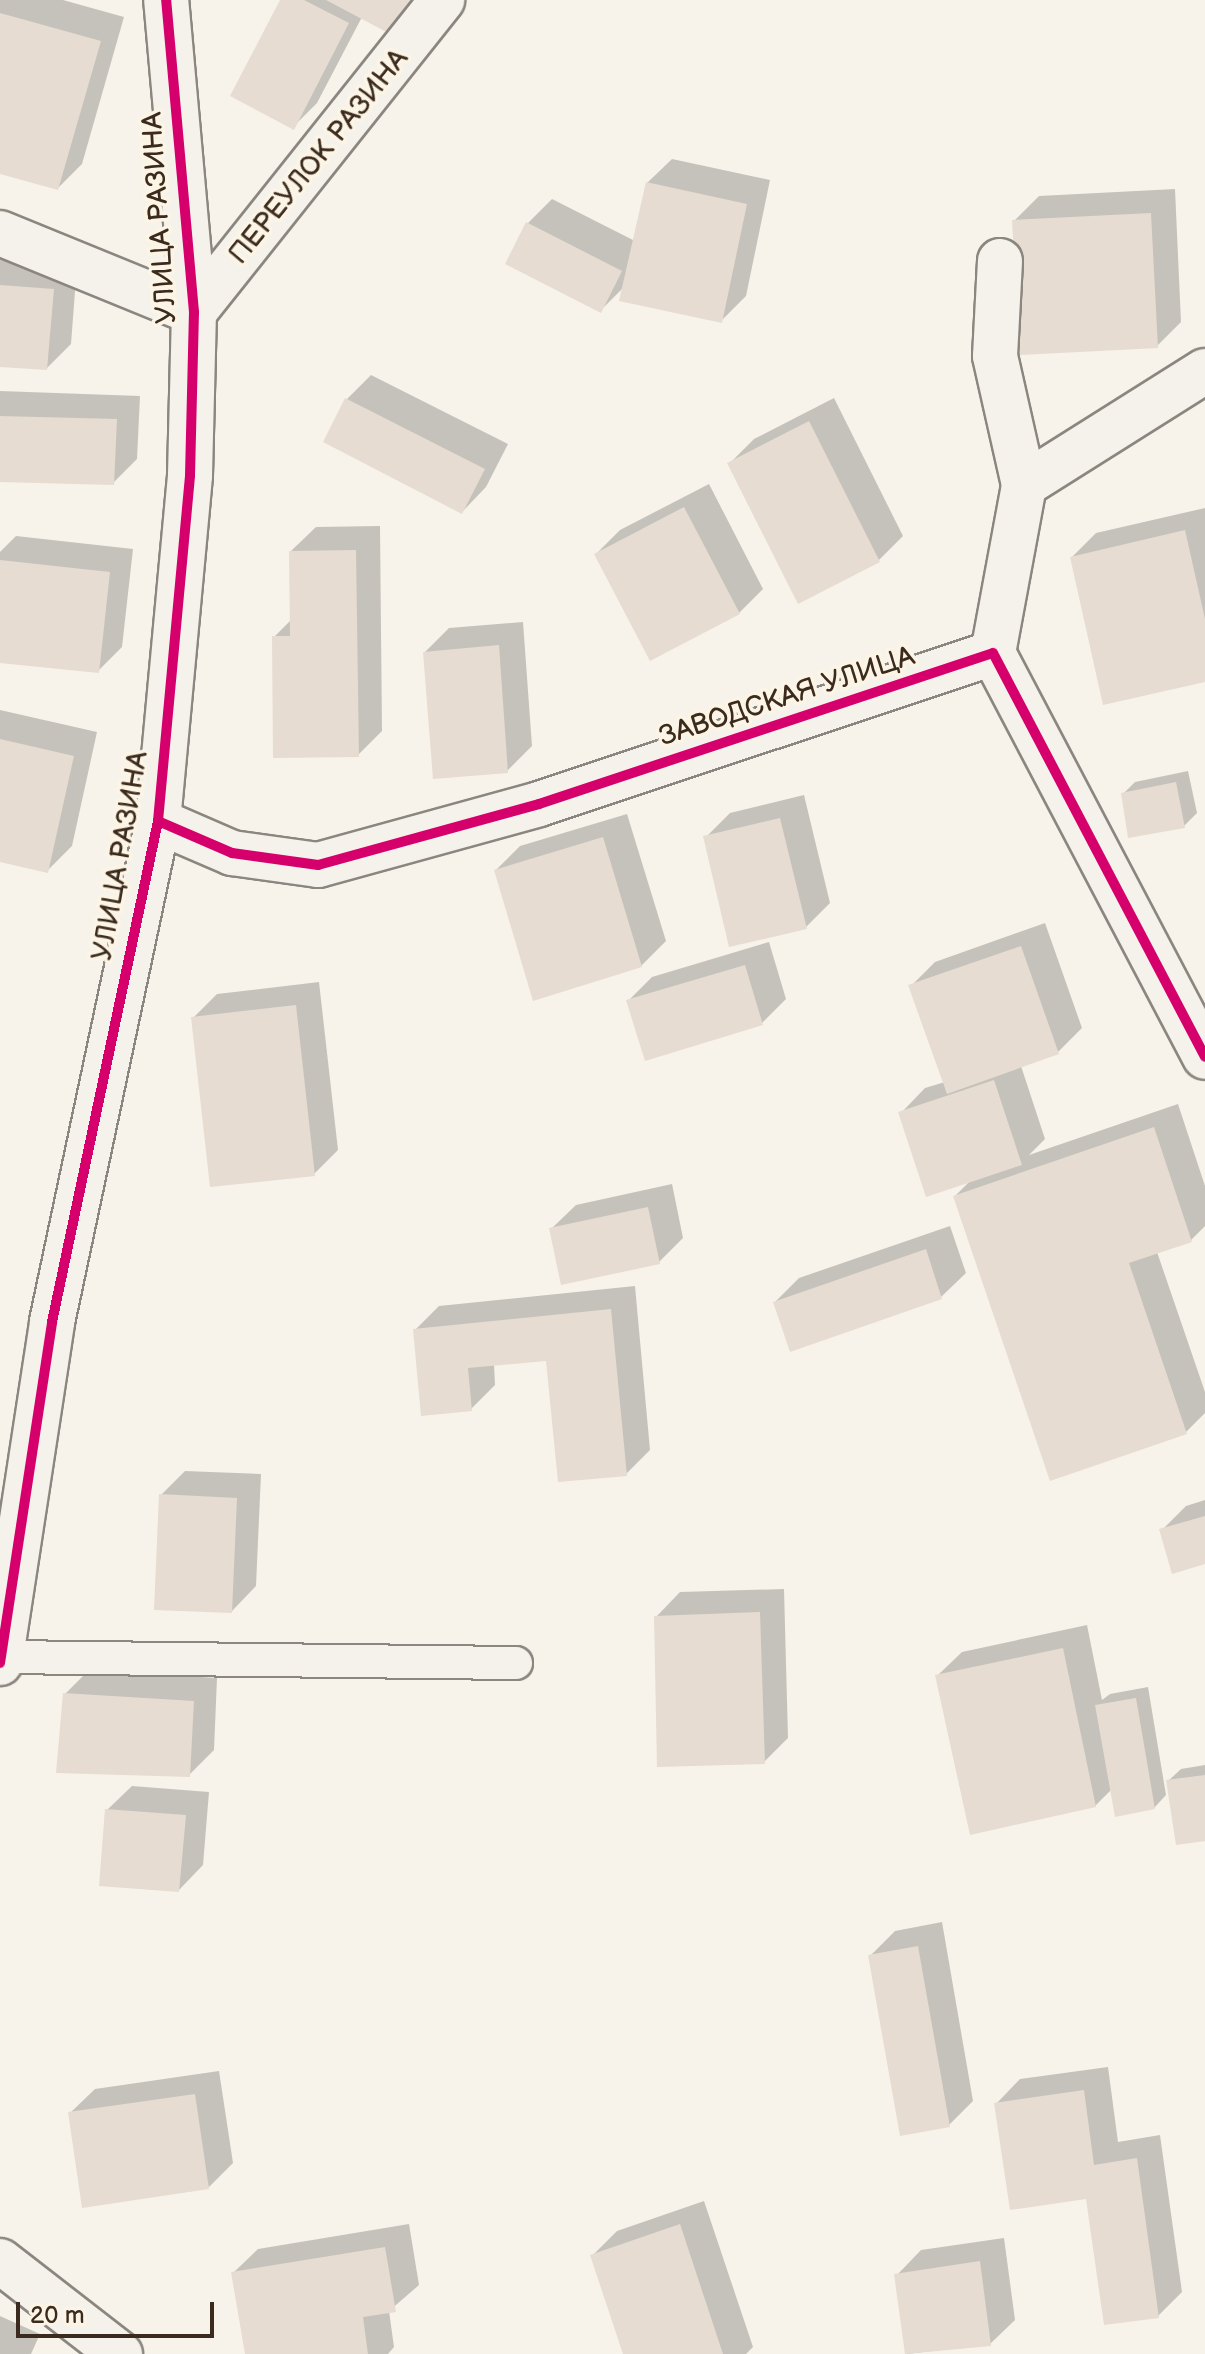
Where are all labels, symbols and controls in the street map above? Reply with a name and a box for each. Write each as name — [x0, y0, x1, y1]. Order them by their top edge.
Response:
street label: ПЕРЕУЛОК РАЗИНА — [222, 43, 416, 271]
street label: УЛИЦА РАЗИНА — [136, 111, 184, 325]
street label: ЗАВОДСКАЯ УЛИЦА — [655, 640, 919, 754]
street label: УЛИЦА РАЗИНА — [86, 749, 156, 963]
scale bar — [20, 2286, 218, 2336]
text: 20 m — [30, 2301, 85, 2330]

